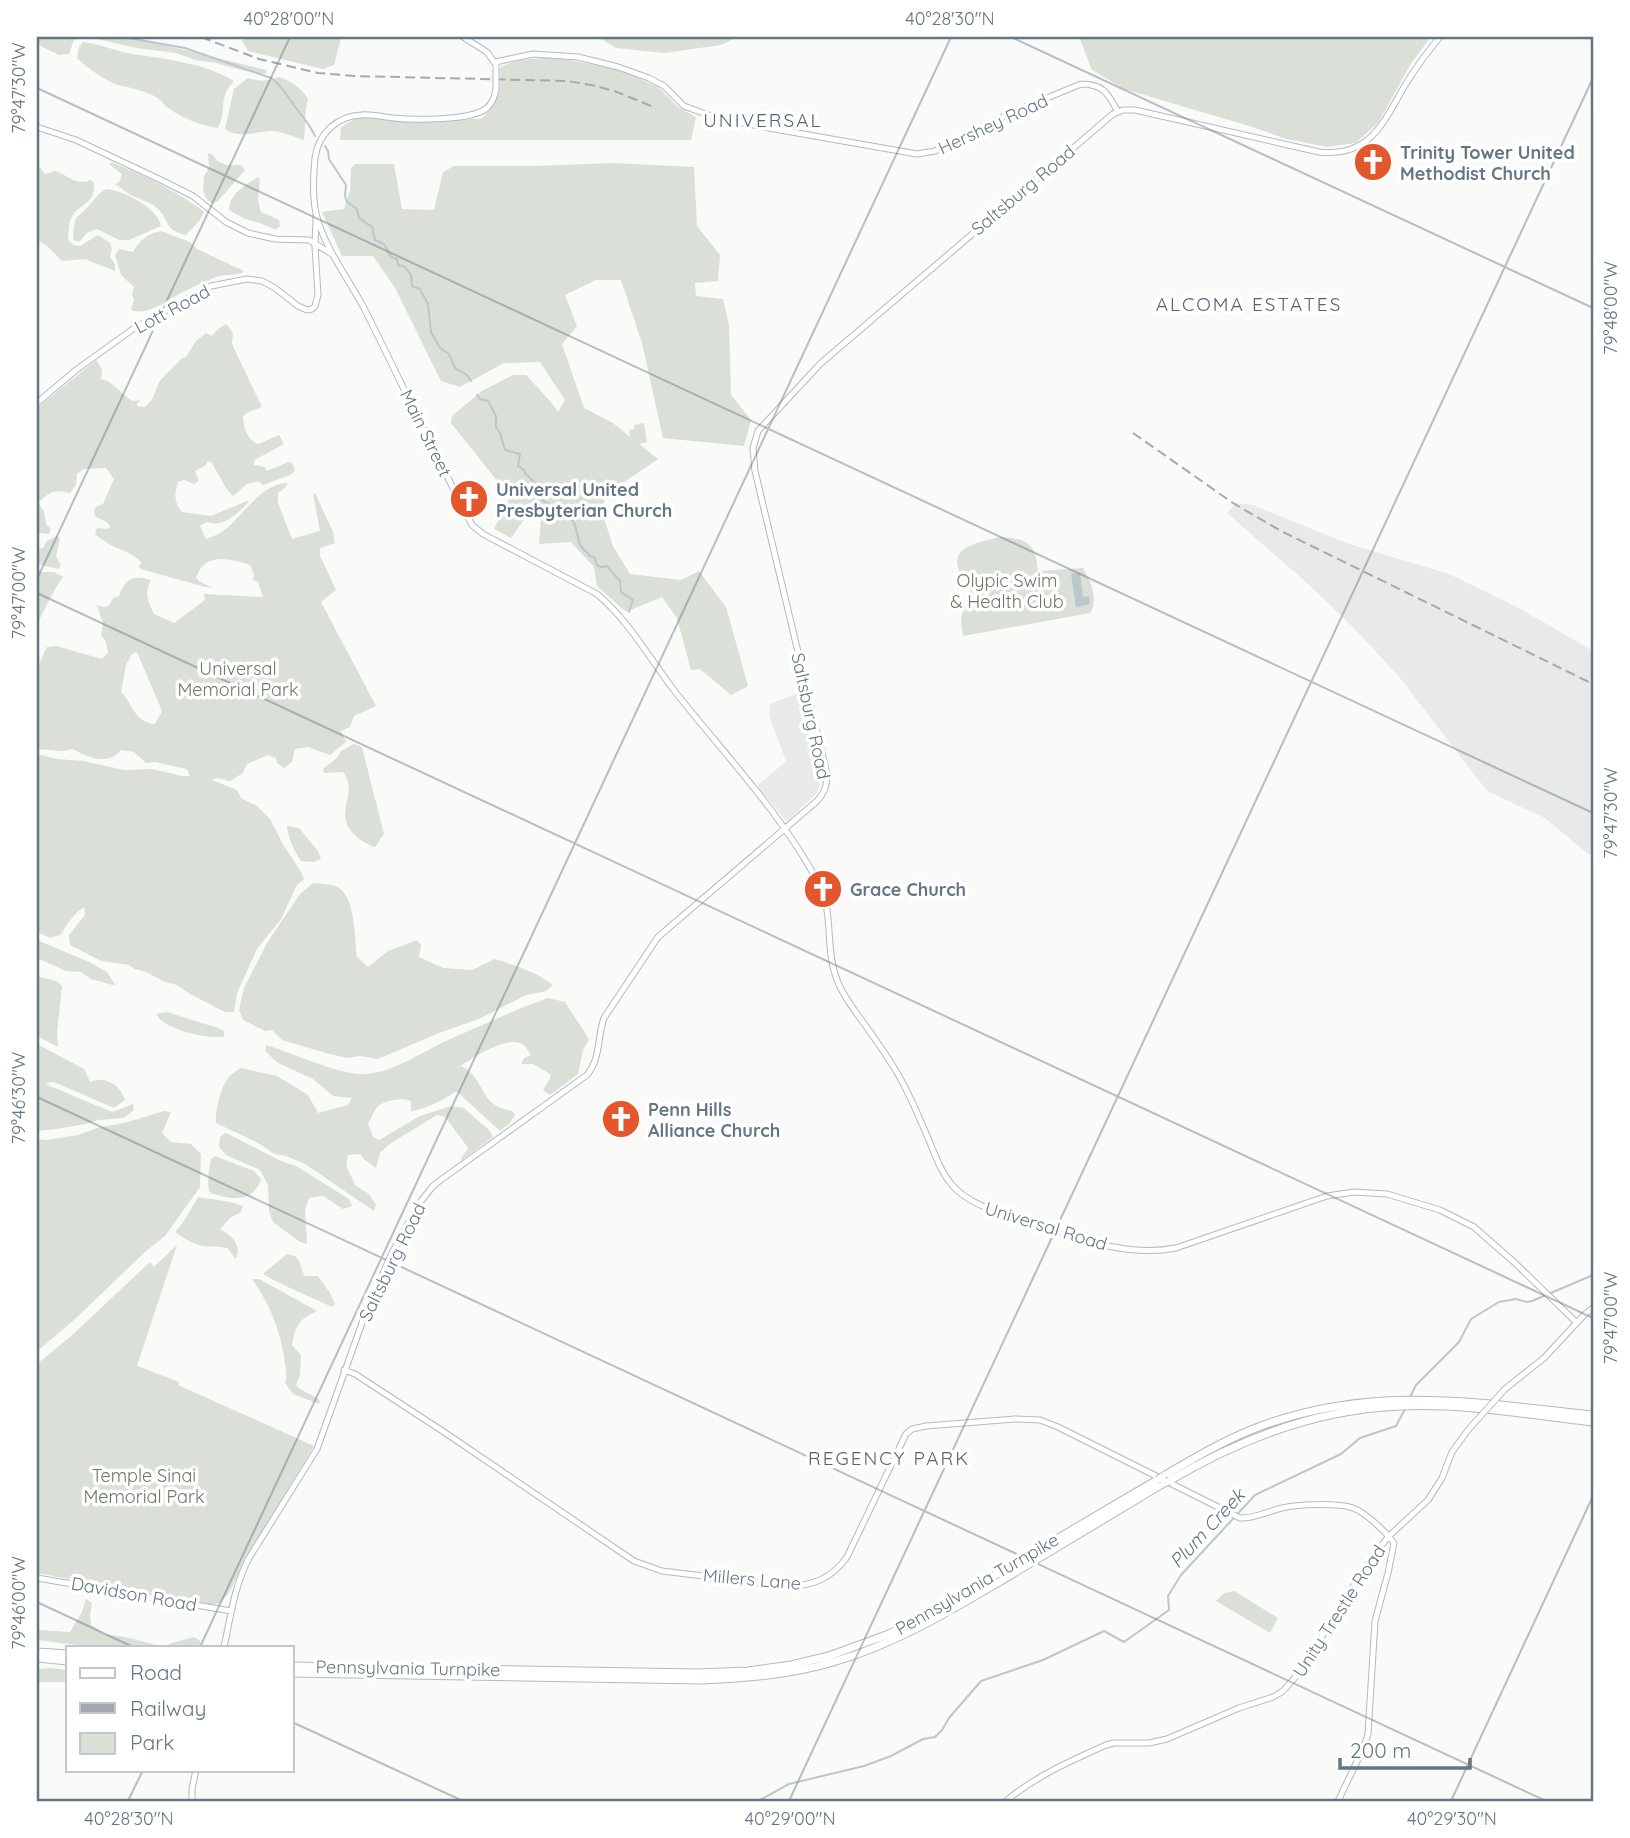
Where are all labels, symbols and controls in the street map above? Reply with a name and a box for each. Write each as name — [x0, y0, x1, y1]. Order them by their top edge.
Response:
text: 40°28'00"N — [244, 7, 334, 30]
text: 40°28'30"N — [905, 7, 995, 30]
text: 79°47'30"W — [7, 42, 30, 134]
street label: Hershey Road — [934, 89, 1052, 159]
district label: UNIVERSAL — [703, 108, 823, 132]
street label: Saltsburg Road — [966, 140, 1080, 240]
church icon: Trinity Tower United Methodist Church — [1352, 141, 1394, 183]
place label: Trinity Tower United Methodist Church — [1400, 141, 1575, 185]
text: 79°48'00"W — [1599, 261, 1622, 355]
street label: Lott Road — [130, 280, 214, 338]
district label: ALCOMA ESTATES — [1156, 292, 1342, 316]
street label: Main Street — [395, 386, 457, 480]
church icon: Universal United Presbyterian Church — [448, 478, 490, 520]
place label: Universal United Presbyterian Church — [496, 478, 672, 522]
text: 79°47'00"W — [7, 547, 30, 639]
park label: Olypic Swim & Health Club — [950, 569, 1064, 613]
street label: Saltsburg Road — [786, 651, 836, 781]
park label: Universal Memorial Park — [177, 657, 299, 701]
text: 79°47'30"W — [1599, 767, 1622, 859]
church icon: Grace Church — [802, 868, 844, 910]
place label: Grace Church — [850, 878, 966, 901]
text: 79°46'30"W — [7, 1052, 30, 1144]
church icon: Penn Hills Alliance Church — [600, 1098, 642, 1140]
place label: Penn Hills Alliance Church — [648, 1098, 780, 1142]
street label: Universal Road — [982, 1196, 1110, 1256]
street label: Saltsburg Road — [353, 1199, 431, 1325]
text: 79°47'00"W — [1599, 1272, 1622, 1364]
district label: REGENCY PARK — [808, 1446, 970, 1470]
park label: Temple Sinai Memorial Park — [83, 1464, 205, 1508]
water label: Plum Creek — [1164, 1482, 1251, 1573]
street label: Pennsylvania Turnpike — [891, 1528, 1063, 1640]
street label: Unity Trestle Road — [1288, 1541, 1390, 1681]
text: 79°46'00"W — [7, 1556, 30, 1650]
street label: Millers Lane — [702, 1563, 802, 1595]
street label: Davidson Road — [69, 1572, 199, 1616]
legend — [66, 1646, 294, 1772]
street label: Pennsylvania Turnpike — [315, 1655, 501, 1681]
text: Road — [130, 1659, 182, 1685]
text: Railway — [130, 1695, 206, 1721]
scale bar — [1340, 1726, 1469, 1770]
text: Park — [130, 1729, 174, 1755]
text: 200 m — [1350, 1737, 1412, 1763]
text: 40°28'30"N — [84, 1807, 174, 1830]
text: 40°29'00"N — [744, 1807, 836, 1830]
text: 40°29'30"N — [1407, 1807, 1497, 1830]

